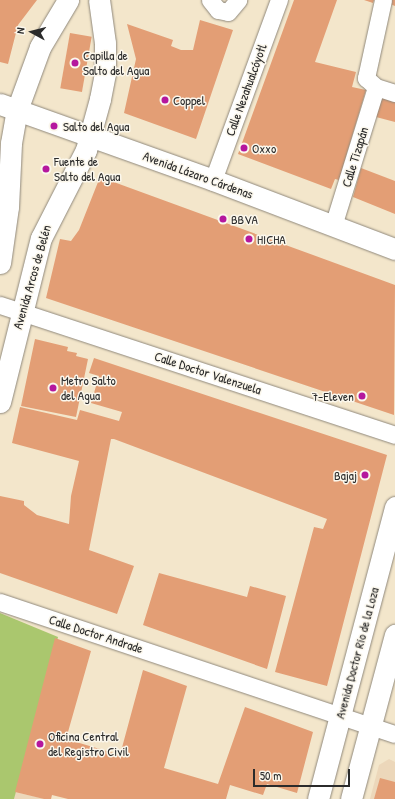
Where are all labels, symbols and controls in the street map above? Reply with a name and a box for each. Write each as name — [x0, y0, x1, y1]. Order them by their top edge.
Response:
north arrow — [12, 12, 52, 52]
text: N — [13, 27, 27, 34]
street label: Calle Nezahualcóyotl — [222, 42, 270, 138]
place label: Capilla de Salto del Agua — [83, 48, 149, 79]
marker: Capilla de Salto del Agua — [70, 58, 80, 68]
place label: Coppel — [173, 92, 205, 108]
marker: Coppel — [160, 95, 170, 105]
place label: Salto del Agua — [63, 118, 129, 134]
marker: Salto del Agua — [48, 120, 60, 132]
street label: Calle Tizapán — [338, 125, 372, 189]
place label: Oxxo — [252, 140, 276, 156]
marker: Oxxo — [239, 143, 249, 153]
street label: Avenida Lázaro Cárdenas — [141, 148, 255, 202]
place label: Fuente de Salto del Agua — [54, 154, 120, 185]
marker: Fuente de Salto del Agua — [41, 164, 51, 174]
place label: BBVA — [231, 211, 258, 227]
marker: BBVA — [218, 214, 228, 224]
street label: Avenida Arcos de Belén — [10, 223, 54, 331]
place label: HICHA — [257, 231, 286, 247]
marker: HICHA — [244, 234, 254, 244]
street label: Calle Doctor Valenzuela — [153, 348, 263, 398]
place label: Metro Salto del Agua — [61, 373, 116, 404]
marker: Metro Salto del Agua — [48, 383, 58, 393]
place label: 7-Eleven — [312, 388, 354, 404]
marker: 7-Eleven — [357, 391, 367, 401]
place label: Bajaj — [334, 467, 357, 483]
marker: Bajaj — [360, 470, 370, 480]
street label: Avenida Doctor Río de la Loza — [332, 586, 382, 720]
street label: Calle Doctor Andrade — [47, 611, 145, 657]
place label: Oficina Central del Registro Civil — [48, 729, 129, 760]
marker: Oficina Central del Registro Civil — [35, 739, 45, 749]
scale bar — [255, 761, 352, 787]
text: 50 m — [260, 767, 281, 784]

